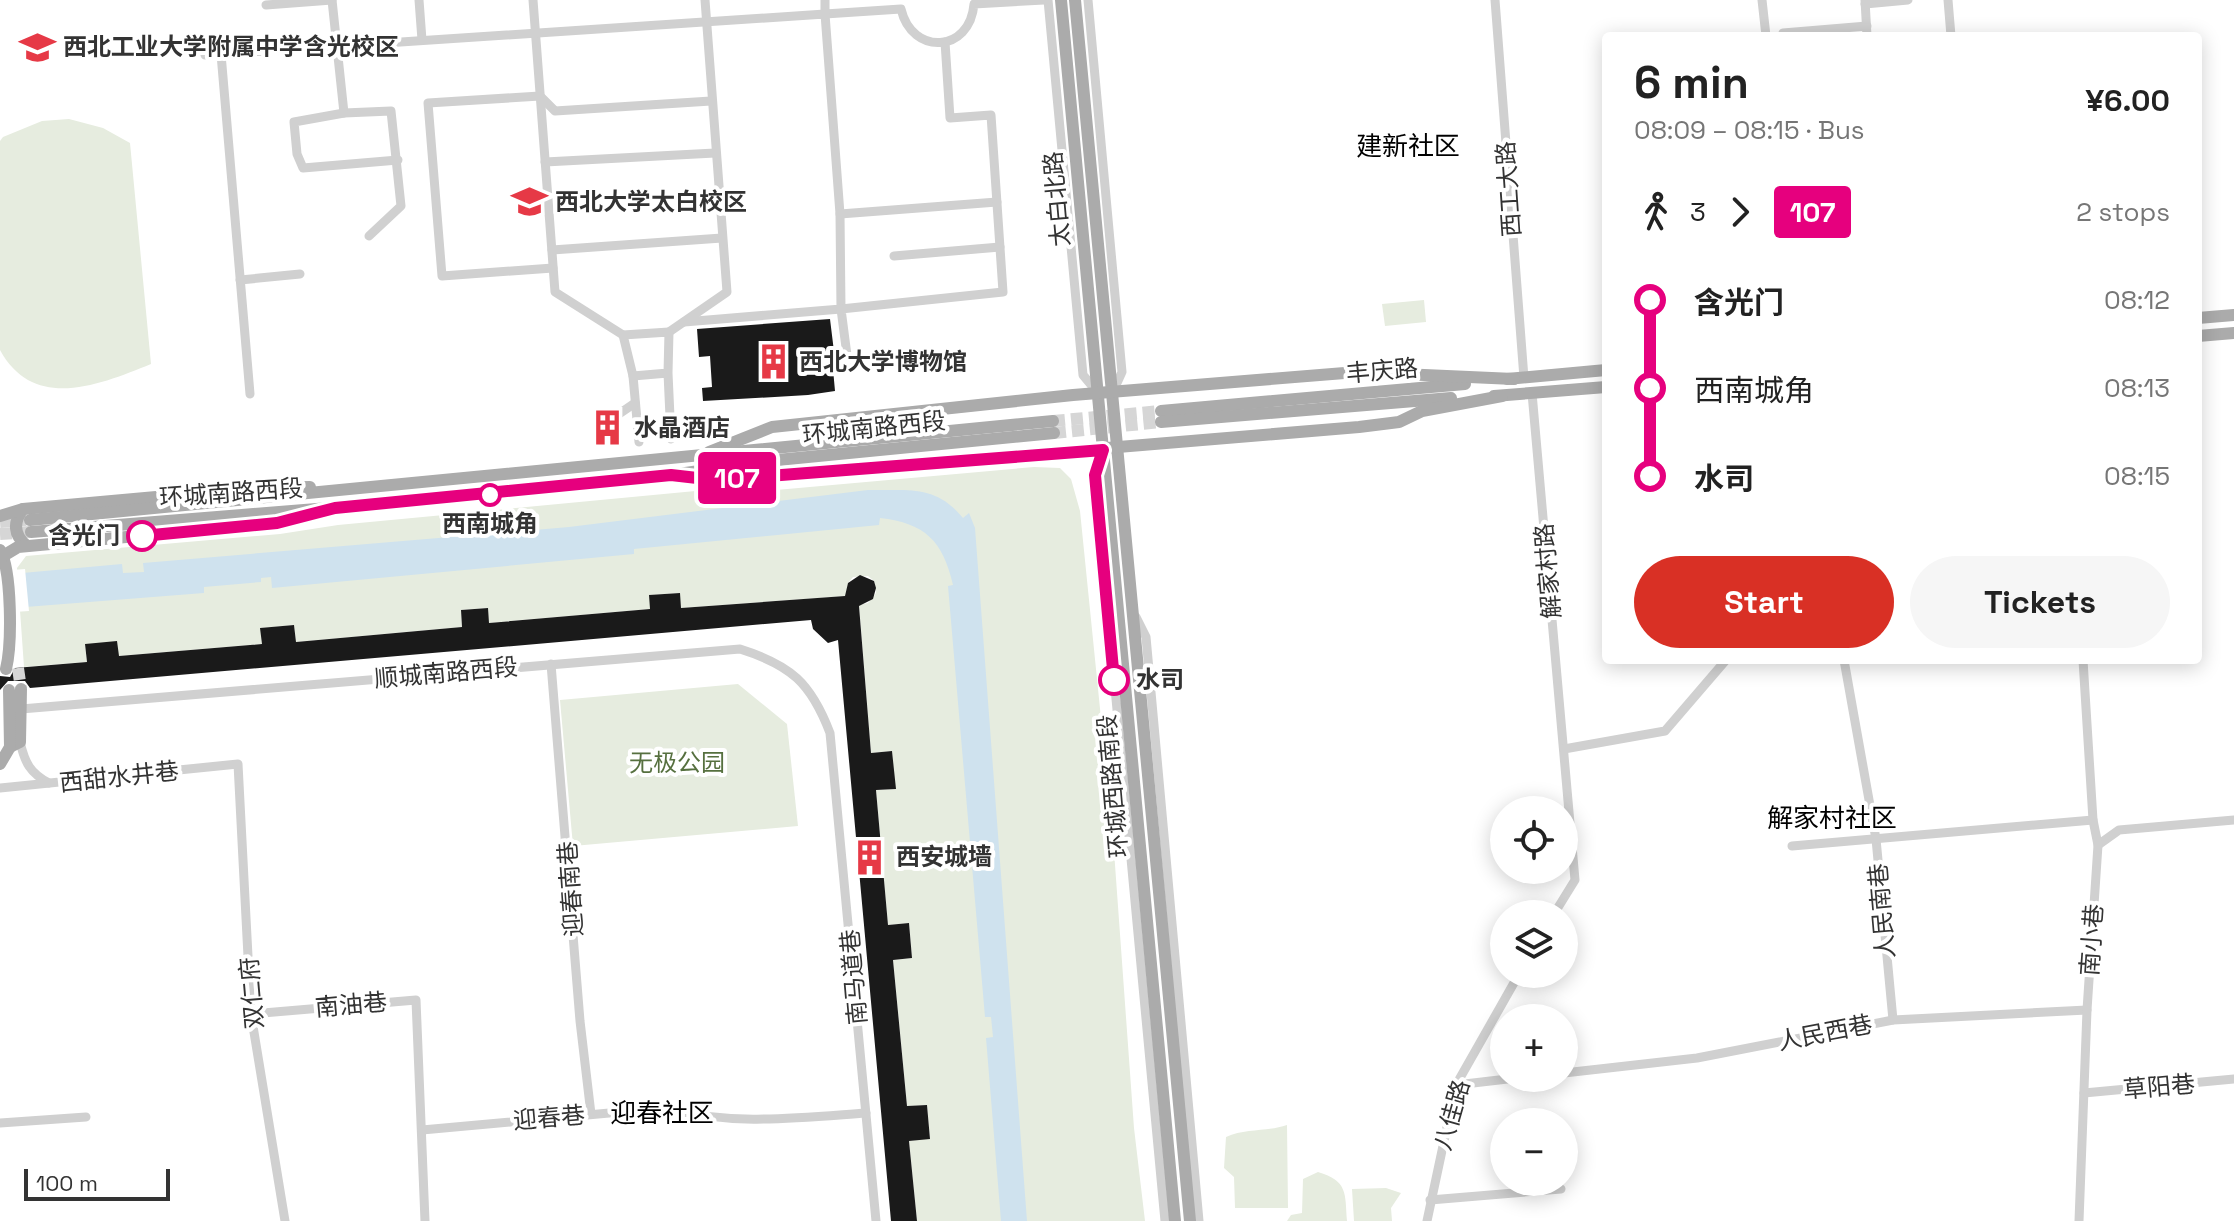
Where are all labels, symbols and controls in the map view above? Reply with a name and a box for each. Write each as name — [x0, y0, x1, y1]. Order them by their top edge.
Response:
school or university icon: 西北工业大学附属中学含光校区 — [18, 28, 56, 66]
place label: 西北工业大学附属中学含光校区 — [63, 31, 399, 62]
text: 6 min — [1634, 55, 1749, 111]
text: ¥6.00 — [2085, 81, 2170, 120]
text: 08:09 – 08:15 · Bus — [1634, 113, 1865, 147]
district label: 建新社区 — [1356, 129, 1460, 163]
street label: 西工大路 — [1490, 140, 1527, 238]
street label: 太白北路 — [1037, 150, 1076, 248]
school or university icon: 西北大学太白校区 — [510, 183, 548, 221]
place label: 西北大学太白校区 — [555, 186, 747, 217]
icon: walk — [1634, 190, 1678, 234]
icon: forward — [1718, 190, 1762, 234]
text: 107 — [1790, 194, 1835, 230]
text: 3 — [1690, 195, 1706, 229]
text: 2 stops — [2076, 195, 2170, 229]
text: 含光门 — [1694, 283, 1784, 322]
text: 08:12 — [2104, 283, 2170, 317]
building icon: 西北大学博物馆 — [754, 343, 792, 381]
place label: 西北大学博物馆 — [799, 346, 967, 377]
street label: 丰庆路 — [1345, 352, 1419, 389]
text: 西南城角 — [1694, 371, 1814, 410]
text: 08:13 — [2104, 371, 2170, 405]
street label: 环城南路西段 — [801, 405, 947, 450]
building icon: 水晶酒店 — [589, 409, 627, 447]
place label: 水晶酒店 — [634, 412, 730, 443]
line badge: 107 — [691, 452, 783, 504]
text: 水司 — [1694, 459, 1754, 498]
text: 08:15 — [2104, 459, 2170, 493]
text: 107 — [714, 460, 760, 496]
street label: 环城南路西段 — [158, 472, 304, 513]
marker: 西南城角 — [479, 484, 501, 506]
place label: 西南城角 — [442, 508, 538, 539]
place label: 含光门 — [48, 520, 120, 551]
marker: 含光门 — [127, 521, 157, 551]
street label: 解家村路 — [1528, 522, 1567, 620]
button: Start — [1634, 556, 1894, 648]
button: Tickets — [1910, 556, 2170, 648]
street label: 顺城南路西段 — [373, 651, 519, 694]
place label: 水司 — [1136, 664, 1184, 695]
marker: 水司 — [1099, 665, 1129, 695]
street label: 环城西路南段 — [1091, 713, 1134, 859]
park label: 无极公园 — [629, 747, 725, 778]
street label: 西甜水井巷 — [58, 755, 180, 798]
map controls — [1490, 796, 1578, 1196]
button: locate — [1490, 796, 1578, 884]
district label: 解家村社区 — [1767, 801, 1897, 835]
building icon: 西安城墙 — [851, 838, 889, 876]
street label: 迎春南巷 — [552, 840, 589, 938]
place label: 西安城墙 — [896, 841, 992, 872]
street label: 人民南巷 — [1862, 862, 1901, 960]
button: layers — [1490, 900, 1578, 988]
street label: 南小巷 — [2074, 903, 2109, 977]
street label: 南马道巷 — [834, 928, 873, 1026]
street label: 双仁府 — [233, 956, 270, 1030]
street label: 南油巷 — [314, 986, 388, 1023]
button: + — [1490, 1004, 1578, 1092]
street label: 人民西巷 — [1775, 1008, 1875, 1057]
street label: 草阳巷 — [2122, 1068, 2196, 1105]
street label: 八佳路 — [1427, 1076, 1476, 1154]
district label: 迎春社区 — [610, 1096, 714, 1130]
street label: 迎春巷 — [512, 1099, 586, 1136]
button: − — [1490, 1108, 1578, 1196]
scale bar — [24, 1165, 170, 1201]
text: 100 m — [36, 1169, 98, 1197]

